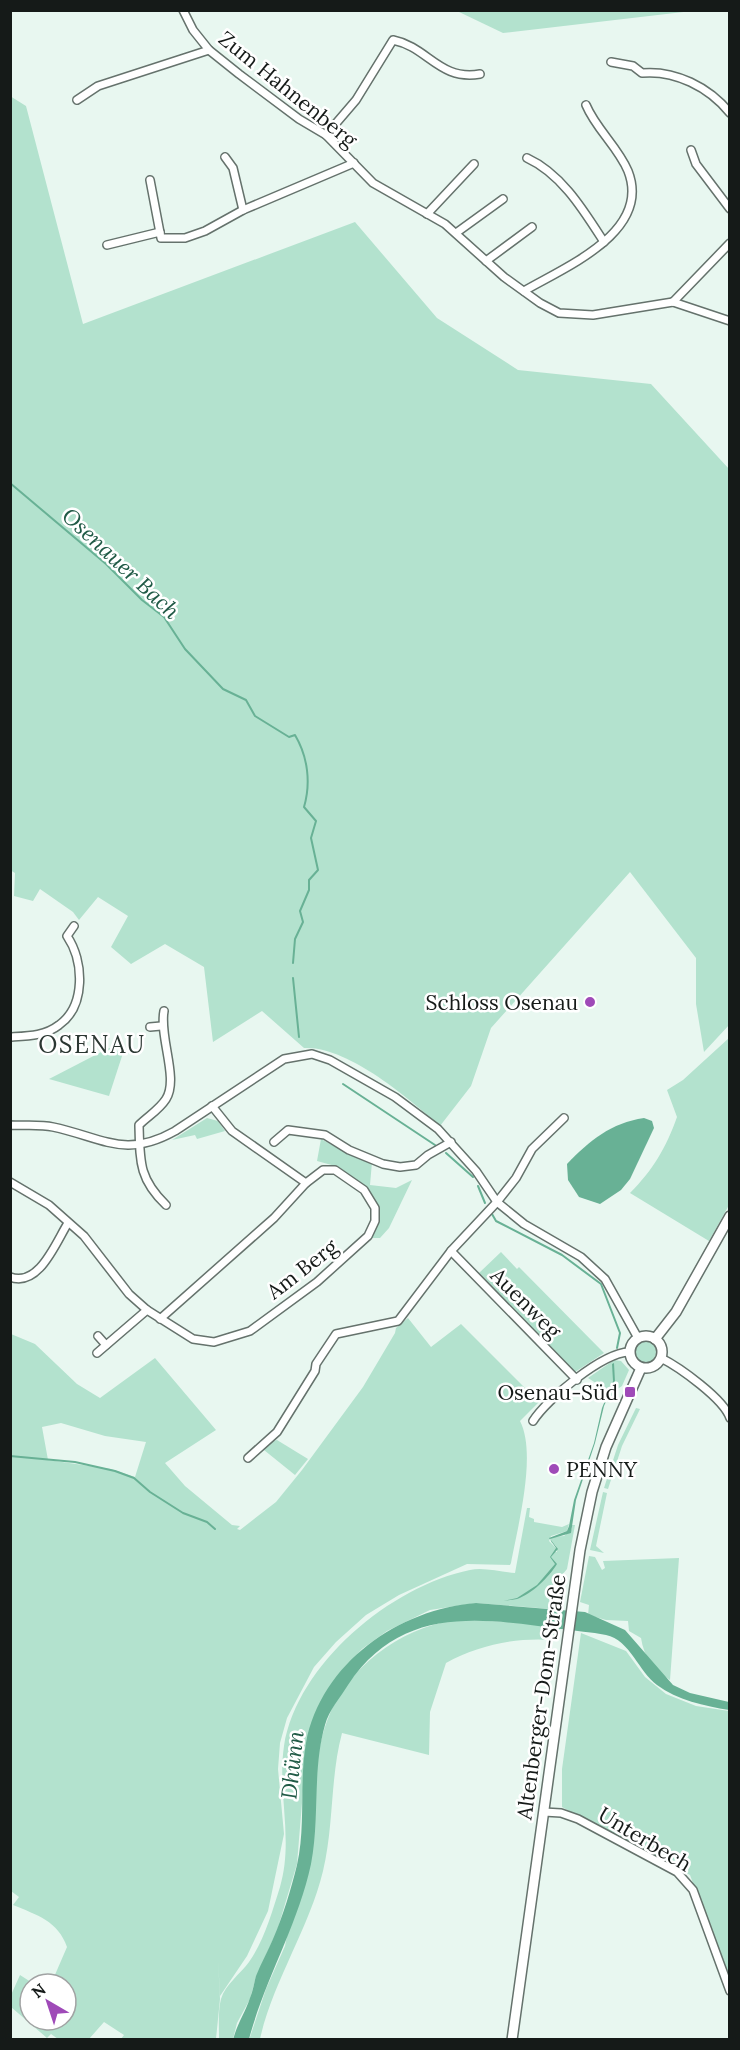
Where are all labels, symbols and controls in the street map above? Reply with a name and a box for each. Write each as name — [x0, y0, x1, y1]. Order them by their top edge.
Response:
street label: Zum Hahnenberg — [213, 25, 363, 153]
water label: Osenauer Bach — [56, 501, 186, 625]
place label: Schloss Osenau — [426, 989, 578, 1016]
marker: Schloss Osenau — [583, 995, 597, 1009]
district label: OSENAU — [38, 1029, 146, 1060]
street label: Am Berg — [260, 1233, 343, 1306]
street label: Auenweg — [484, 1261, 567, 1344]
place label: Osenau-Süd — [497, 1379, 618, 1406]
marker: Osenau-Süd — [623, 1385, 637, 1399]
place label: PENNY — [566, 1456, 638, 1483]
marker: PENNY — [547, 1462, 561, 1476]
street label: Altenberger-Dom-Straße — [510, 1573, 572, 1822]
water label: Dhünn — [274, 1729, 310, 1801]
street label: Unterbech — [593, 1801, 697, 1877]
north arrow — [18, 1972, 78, 2032]
text: N — [27, 1979, 50, 2002]

